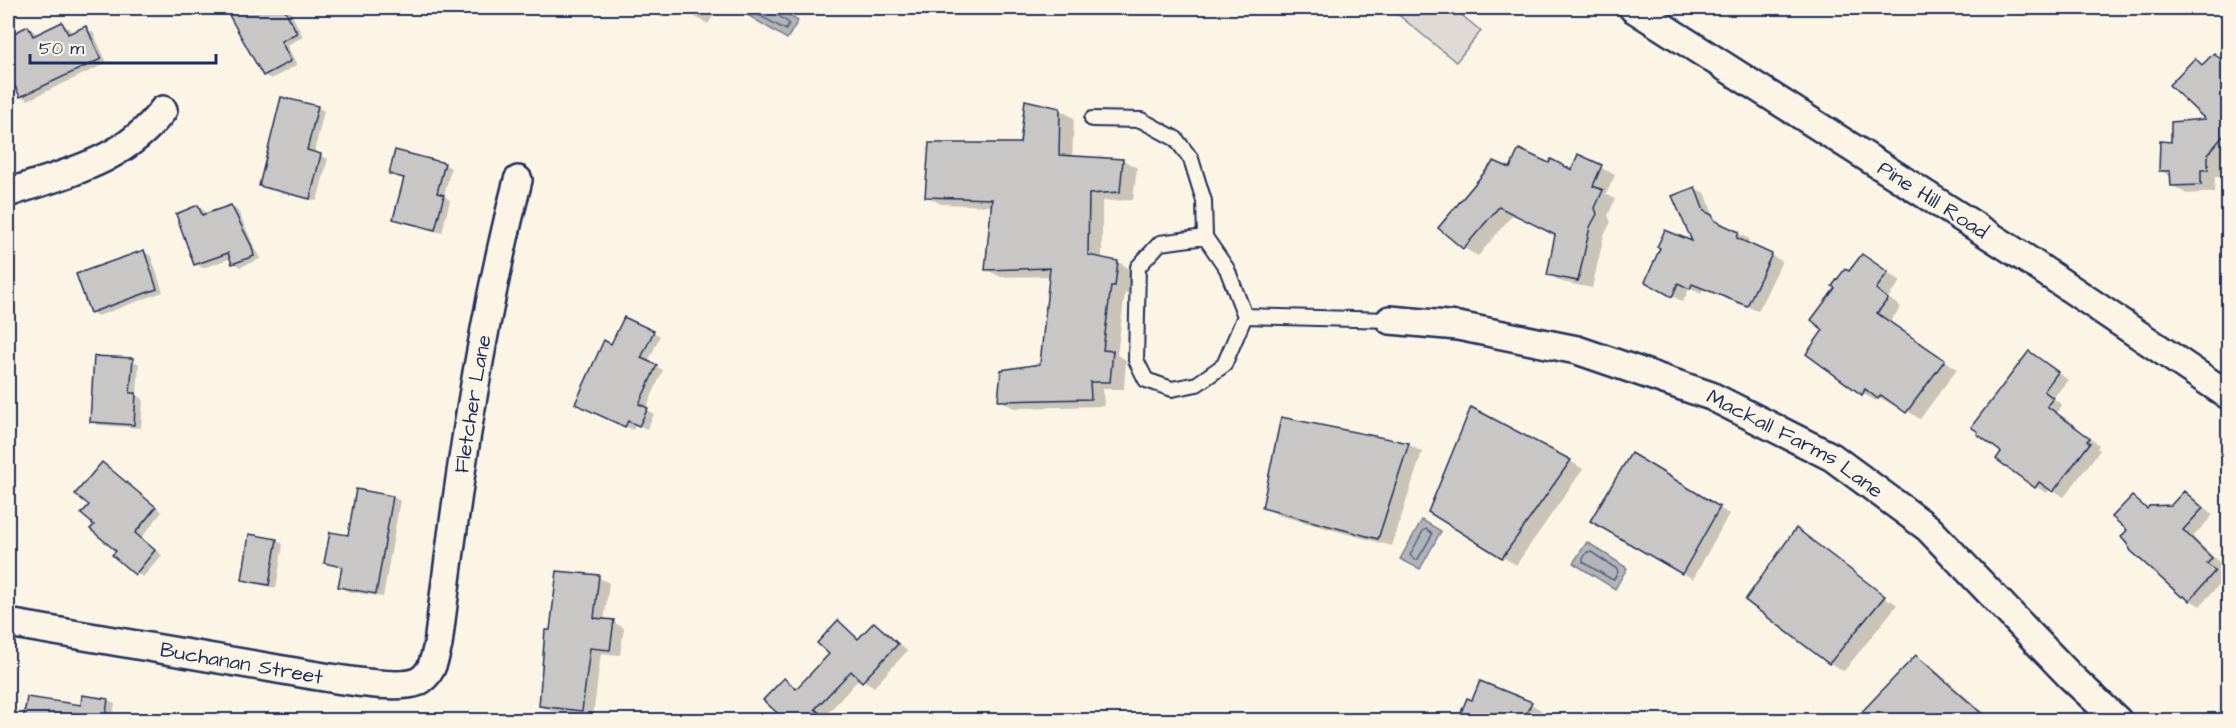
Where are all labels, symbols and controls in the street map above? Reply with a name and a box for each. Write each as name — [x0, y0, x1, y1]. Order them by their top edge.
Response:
scale bar — [30, 27, 216, 65]
text: 50 m — [39, 36, 84, 61]
street label: Pine Hill Road — [1872, 153, 1994, 246]
street label: Fletcher Lane — [446, 332, 498, 475]
street label: Mackall Farms Lane — [1702, 382, 1889, 505]
street label: Buchanan Street — [158, 635, 326, 691]

